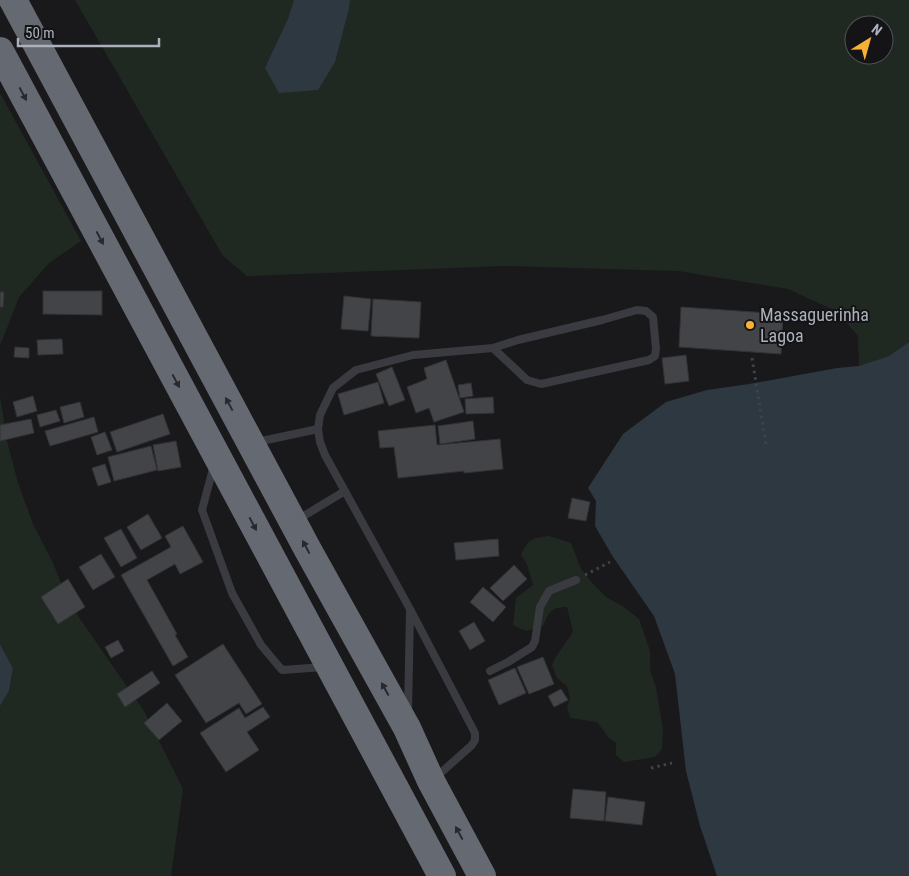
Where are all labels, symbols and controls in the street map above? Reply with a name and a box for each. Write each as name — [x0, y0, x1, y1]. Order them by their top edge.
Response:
scale bar — [18, 15, 159, 47]
north arrow — [844, 15, 894, 65]
text: N — [869, 21, 885, 39]
text: 50 m — [25, 24, 55, 42]
one-way arrow — [19, 87, 27, 102]
one-way arrow — [96, 230, 104, 245]
place label: Massaguerinha Lagoa — [760, 304, 869, 346]
marker: Massaguerinha Lagoa — [744, 319, 756, 331]
one-way arrow — [172, 374, 181, 388]
one-way arrow — [225, 396, 233, 411]
one-way arrow — [249, 517, 257, 531]
one-way arrow — [302, 539, 310, 554]
one-way arrow — [381, 681, 389, 696]
one-way arrow — [455, 826, 463, 840]

